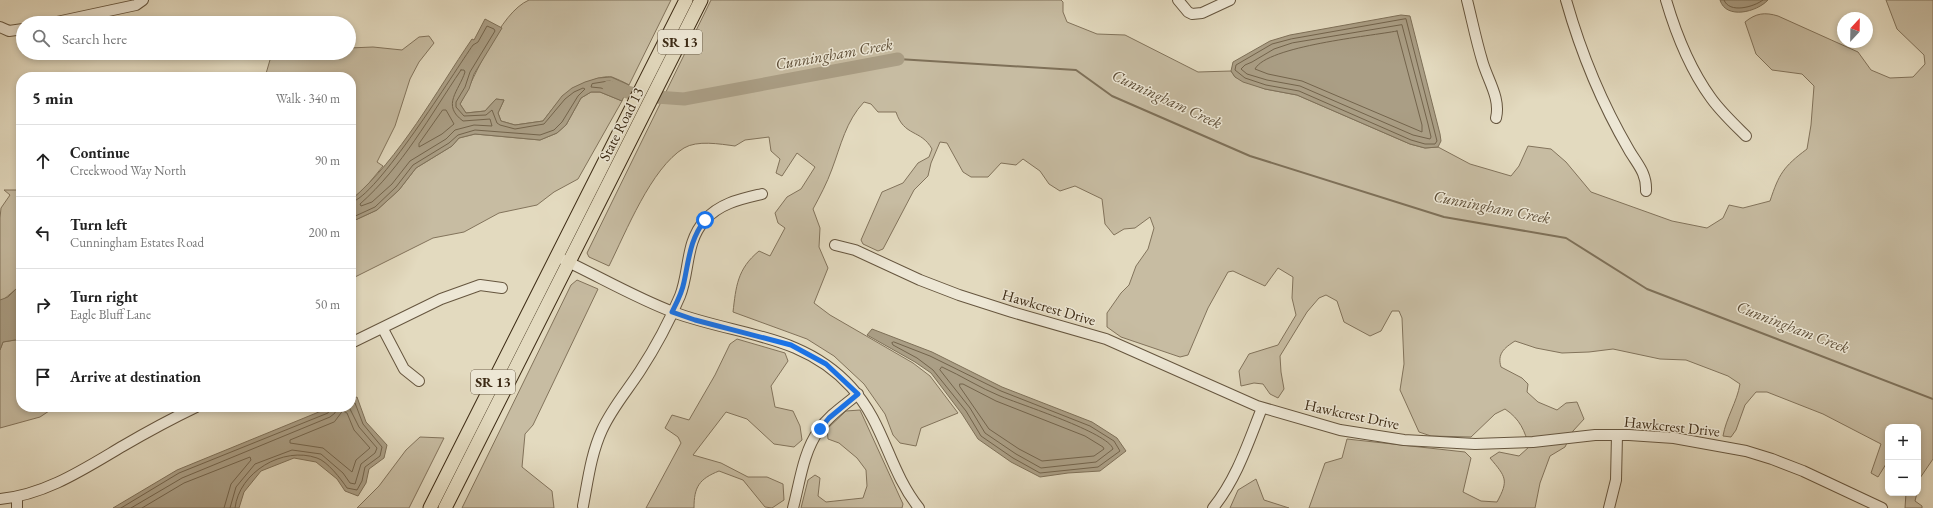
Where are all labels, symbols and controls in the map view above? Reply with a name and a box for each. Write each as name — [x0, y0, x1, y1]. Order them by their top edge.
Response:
north arrow — [1837, 12, 1873, 48]
search box — [16, 16, 356, 60]
icon: search — [30, 27, 52, 49]
text: Search here — [62, 29, 127, 48]
road number: SR 13 — [658, 30, 702, 54]
water label: Cunningham Creek — [774, 33, 895, 75]
water label: Cunningham Creek — [1109, 64, 1226, 134]
street label: State Road 13 — [594, 84, 648, 164]
text: 5 min — [32, 87, 73, 109]
text: Walk · 340 m — [276, 90, 340, 107]
text: Continue — [70, 143, 130, 162]
icon: ahead — [32, 150, 54, 172]
text: 90 m — [315, 152, 340, 169]
text: Creekwood Way North — [70, 162, 186, 179]
water label: Cunningham Creek — [1432, 185, 1553, 229]
route start — [696, 211, 714, 229]
text: Turn left — [70, 215, 127, 234]
icon: left — [32, 222, 54, 244]
text: 200 m — [309, 224, 340, 241]
text: Cunningham Estates Road — [70, 234, 204, 251]
street label: Hawkcrest Drive — [1000, 285, 1098, 329]
text: Turn right — [70, 287, 138, 306]
icon: right — [32, 294, 54, 316]
text: 50 m — [315, 296, 340, 313]
water label: Cunningham Creek — [1734, 296, 1853, 358]
text: Eagle Bluff Lane — [70, 306, 151, 323]
icon: arrive — [32, 366, 54, 388]
text: Arrive at destination — [70, 367, 201, 386]
road number: SR 13 — [471, 370, 515, 394]
street label: Hawkcrest Drive — [1303, 395, 1401, 433]
street label: Hawkcrest Drive — [1623, 412, 1721, 441]
route end — [811, 420, 829, 438]
map controls — [1885, 424, 1921, 496]
button: + — [1885, 424, 1921, 460]
button: − — [1885, 460, 1921, 496]

